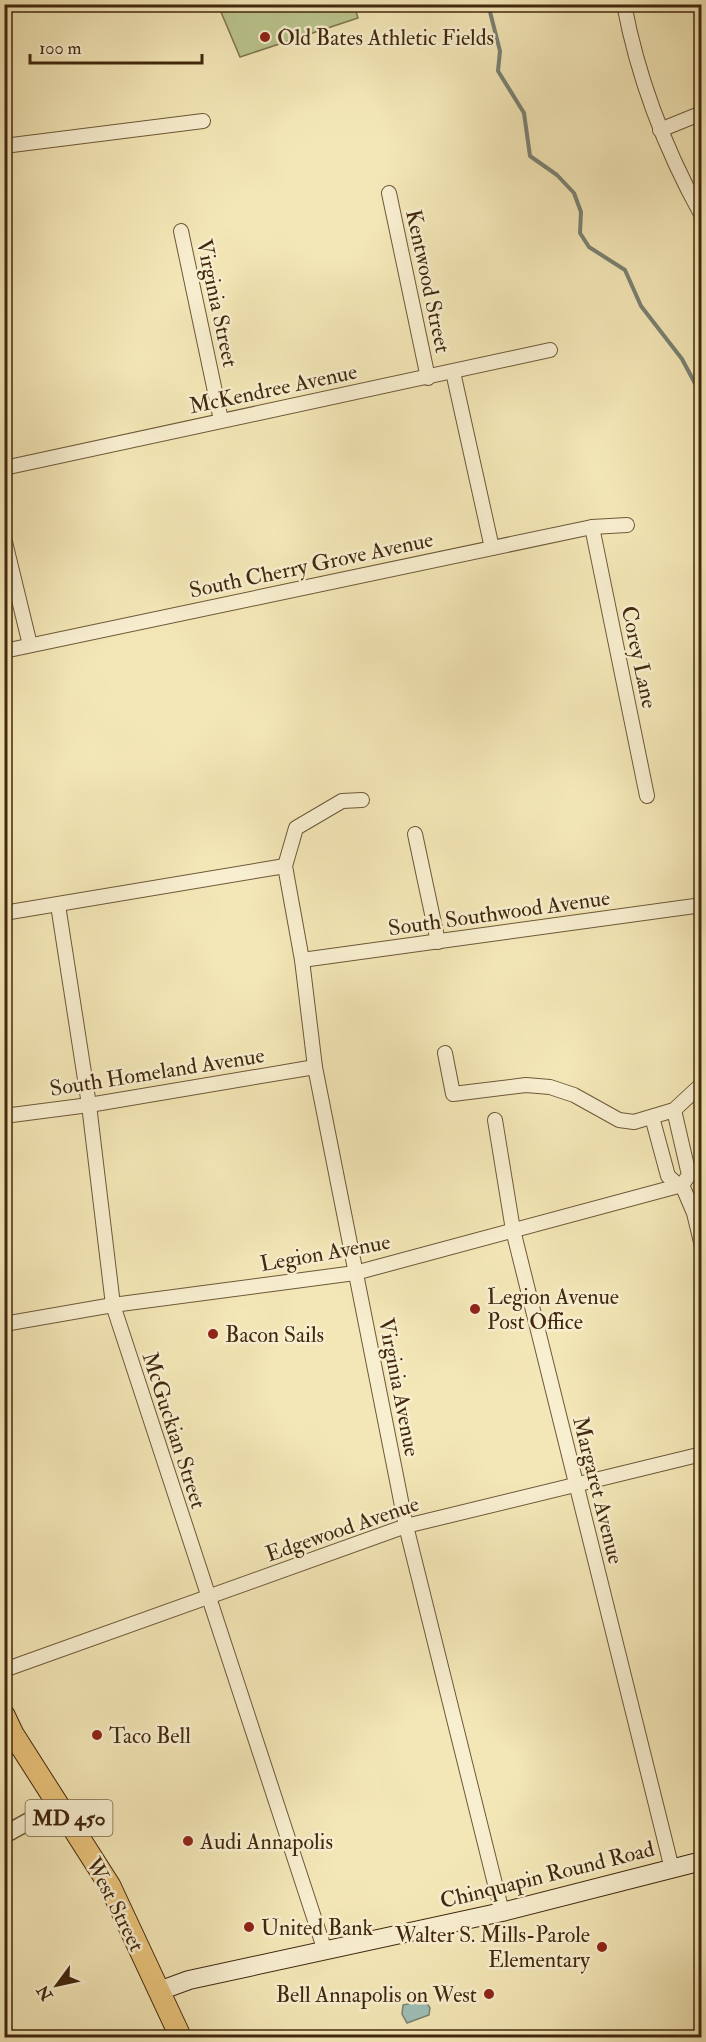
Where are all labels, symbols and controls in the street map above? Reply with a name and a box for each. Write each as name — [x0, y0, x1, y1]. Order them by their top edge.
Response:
place label: Old Bates Athletic Fields — [277, 24, 494, 52]
scale bar — [30, 27, 202, 65]
marker: Old Bates Athletic Fields — [258, 30, 272, 44]
text: 100 m — [39, 37, 82, 60]
street label: Kentwood Street — [399, 207, 457, 355]
street label: Virginia Street — [190, 237, 244, 370]
street label: McKendree Avenue — [187, 358, 360, 420]
street label: South Cherry Grove Avenue — [187, 525, 436, 605]
street label: Corey Lane — [615, 603, 664, 711]
street label: South Southwood Avenue — [386, 884, 612, 942]
street label: South Homeland Avenue — [48, 1041, 267, 1103]
street label: Legion Avenue — [258, 1228, 393, 1278]
place label: Legion Avenue Post Office — [487, 1283, 619, 1336]
marker: Legion Avenue Post Office — [468, 1302, 482, 1316]
street label: Virginia Avenue — [372, 1315, 426, 1459]
place label: Bacon Sails — [225, 1321, 324, 1349]
marker: Bacon Sails — [206, 1327, 220, 1341]
street label: McGuckian Street — [136, 1349, 213, 1512]
street label: Margaret Avenue — [566, 1414, 630, 1567]
street label: Edgewood Avenue — [262, 1490, 423, 1568]
place label: Taco Bell — [109, 1722, 191, 1750]
marker: Taco Bell — [90, 1728, 104, 1742]
road number: MD 450 — [26, 1800, 112, 1836]
place label: Audi Annapolis — [199, 1828, 333, 1857]
marker: Audi Annapolis — [181, 1834, 195, 1848]
street label: Chinquapin Round Road — [437, 1835, 658, 1916]
street label: West Street — [79, 1852, 151, 1956]
place label: United Bank — [261, 1914, 374, 1942]
marker: United Bank — [242, 1920, 256, 1934]
place label: Walter S. Mills-Parole Elementary — [394, 1921, 590, 1974]
marker: Walter S. Mills-Parole Elementary — [595, 1940, 609, 1954]
north arrow — [27, 1955, 87, 2015]
text: N — [33, 1981, 58, 2005]
place label: Bell Annapolis on West — [276, 1981, 477, 2010]
marker: Bell Annapolis on West — [482, 1987, 496, 2001]

